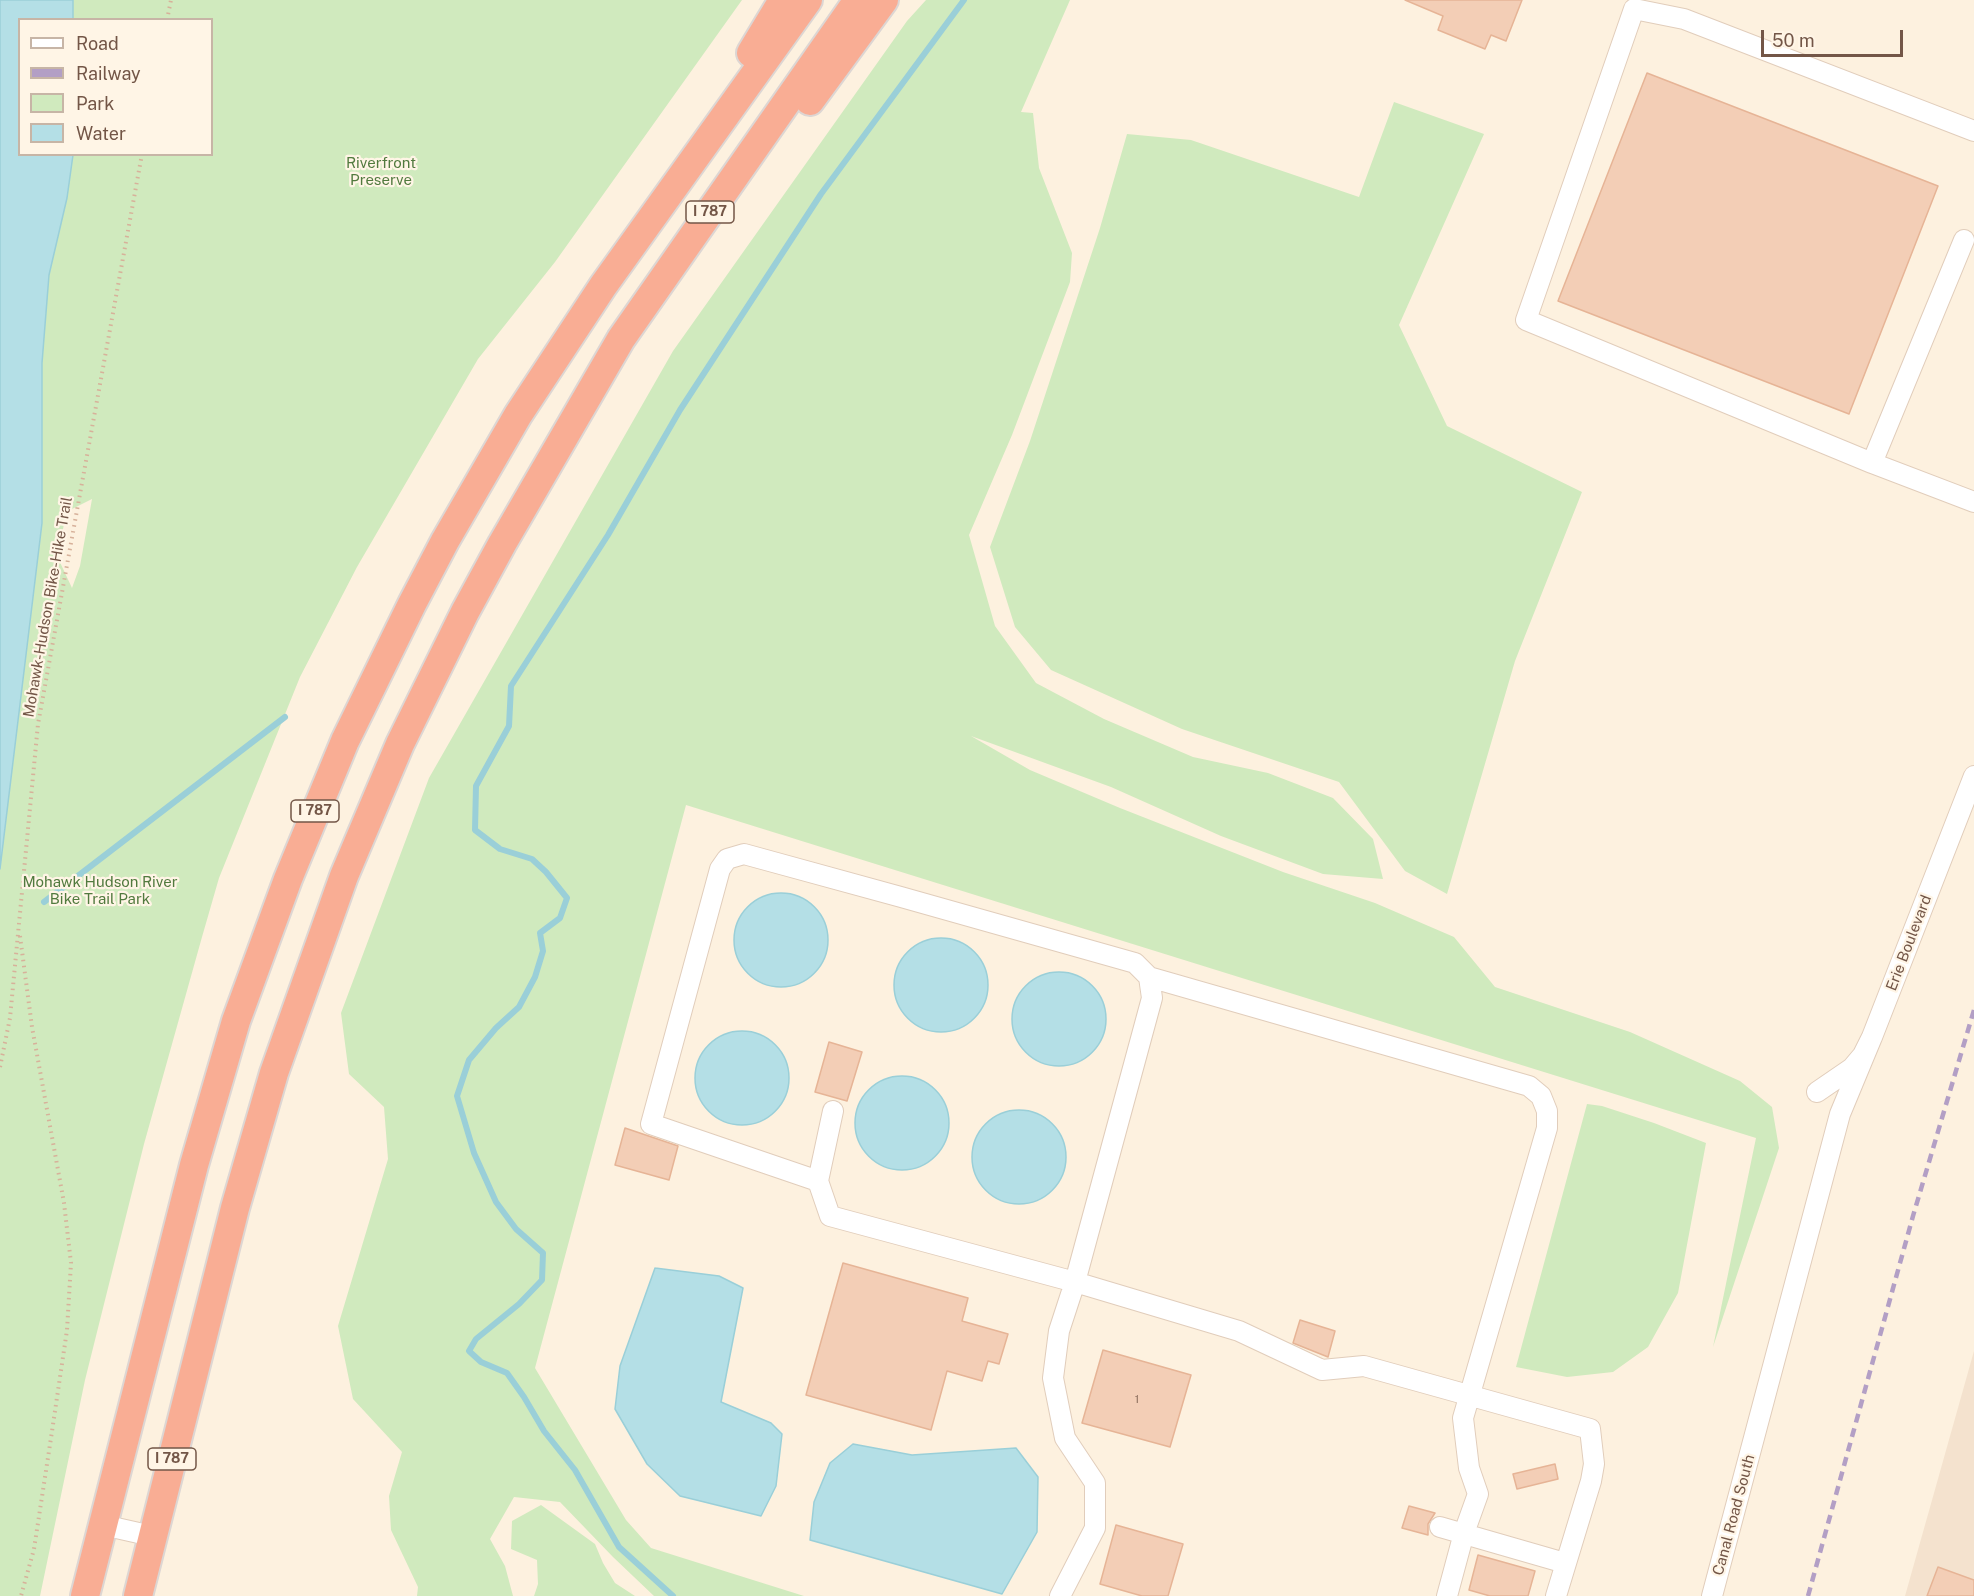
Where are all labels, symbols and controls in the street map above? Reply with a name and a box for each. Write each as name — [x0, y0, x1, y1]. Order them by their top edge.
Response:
legend — [18, 18, 213, 156]
scale bar — [1764, 18, 1906, 56]
text: 50 m — [1772, 30, 1815, 51]
text: Road — [76, 33, 119, 54]
text: Railway — [76, 63, 141, 84]
text: Park — [76, 93, 114, 114]
text: Water — [76, 123, 126, 144]
park label: Riverfront Preserve — [346, 154, 416, 189]
road number: I 787 — [686, 201, 734, 223]
street label: Mohawk-Hudson Bike-Hike Trail — [20, 495, 76, 719]
road number: I 787 — [291, 800, 339, 822]
park label: Mohawk Hudson River Bike Trail Park — [22, 873, 178, 908]
street label: Erie Boulevard — [1882, 893, 1936, 993]
house number: 1 — [1135, 1392, 1139, 1406]
road number: I 787 — [148, 1448, 196, 1470]
street label: Canal Road South — [1709, 1453, 1759, 1577]

